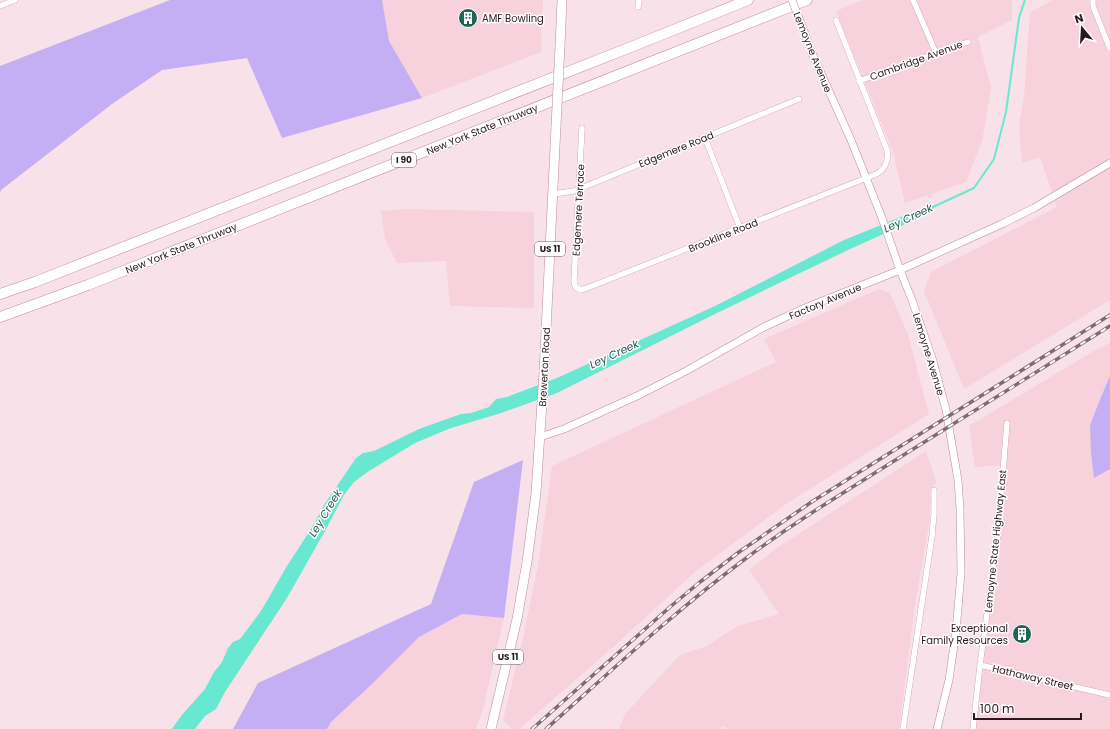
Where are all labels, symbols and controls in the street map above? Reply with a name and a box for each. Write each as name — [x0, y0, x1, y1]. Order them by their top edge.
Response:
building icon: AMF Bowling — [457, 7, 479, 29]
north arrow — [1062, 8, 1102, 48]
street label: Lemoyne Avenue — [790, 10, 836, 95]
text: N — [1072, 10, 1085, 27]
place label: AMF Bowling — [482, 11, 544, 26]
street label: Cambridge Avenue — [868, 37, 965, 84]
street label: New York State Thruway — [424, 100, 541, 159]
street label: Edgemere Road — [636, 128, 716, 171]
road number: I 90 — [392, 153, 416, 167]
street label: Edgemere Terrace — [569, 164, 588, 256]
water label: Ley Creek — [881, 199, 937, 236]
street label: Brookline Road — [686, 215, 760, 256]
street label: New York State Thruway — [123, 219, 240, 278]
road number: US 11 — [535, 242, 565, 256]
street label: Factory Avenue — [787, 279, 864, 324]
street label: Lemoyne Avenue — [909, 311, 948, 397]
street label: Brewerton Road — [535, 327, 554, 407]
water label: Ley Creek — [587, 335, 643, 372]
street label: Lemoyne State Highway East — [981, 469, 1010, 613]
water label: Ley Creek — [305, 485, 346, 540]
place label: Exceptional Family Resources — [921, 621, 1008, 648]
building icon: Exceptional Family Resources — [1011, 623, 1033, 645]
road number: US 11 — [493, 650, 523, 664]
street label: Hathaway Street — [991, 661, 1075, 694]
scale bar — [974, 695, 1081, 721]
text: 100 m — [980, 700, 1014, 717]

